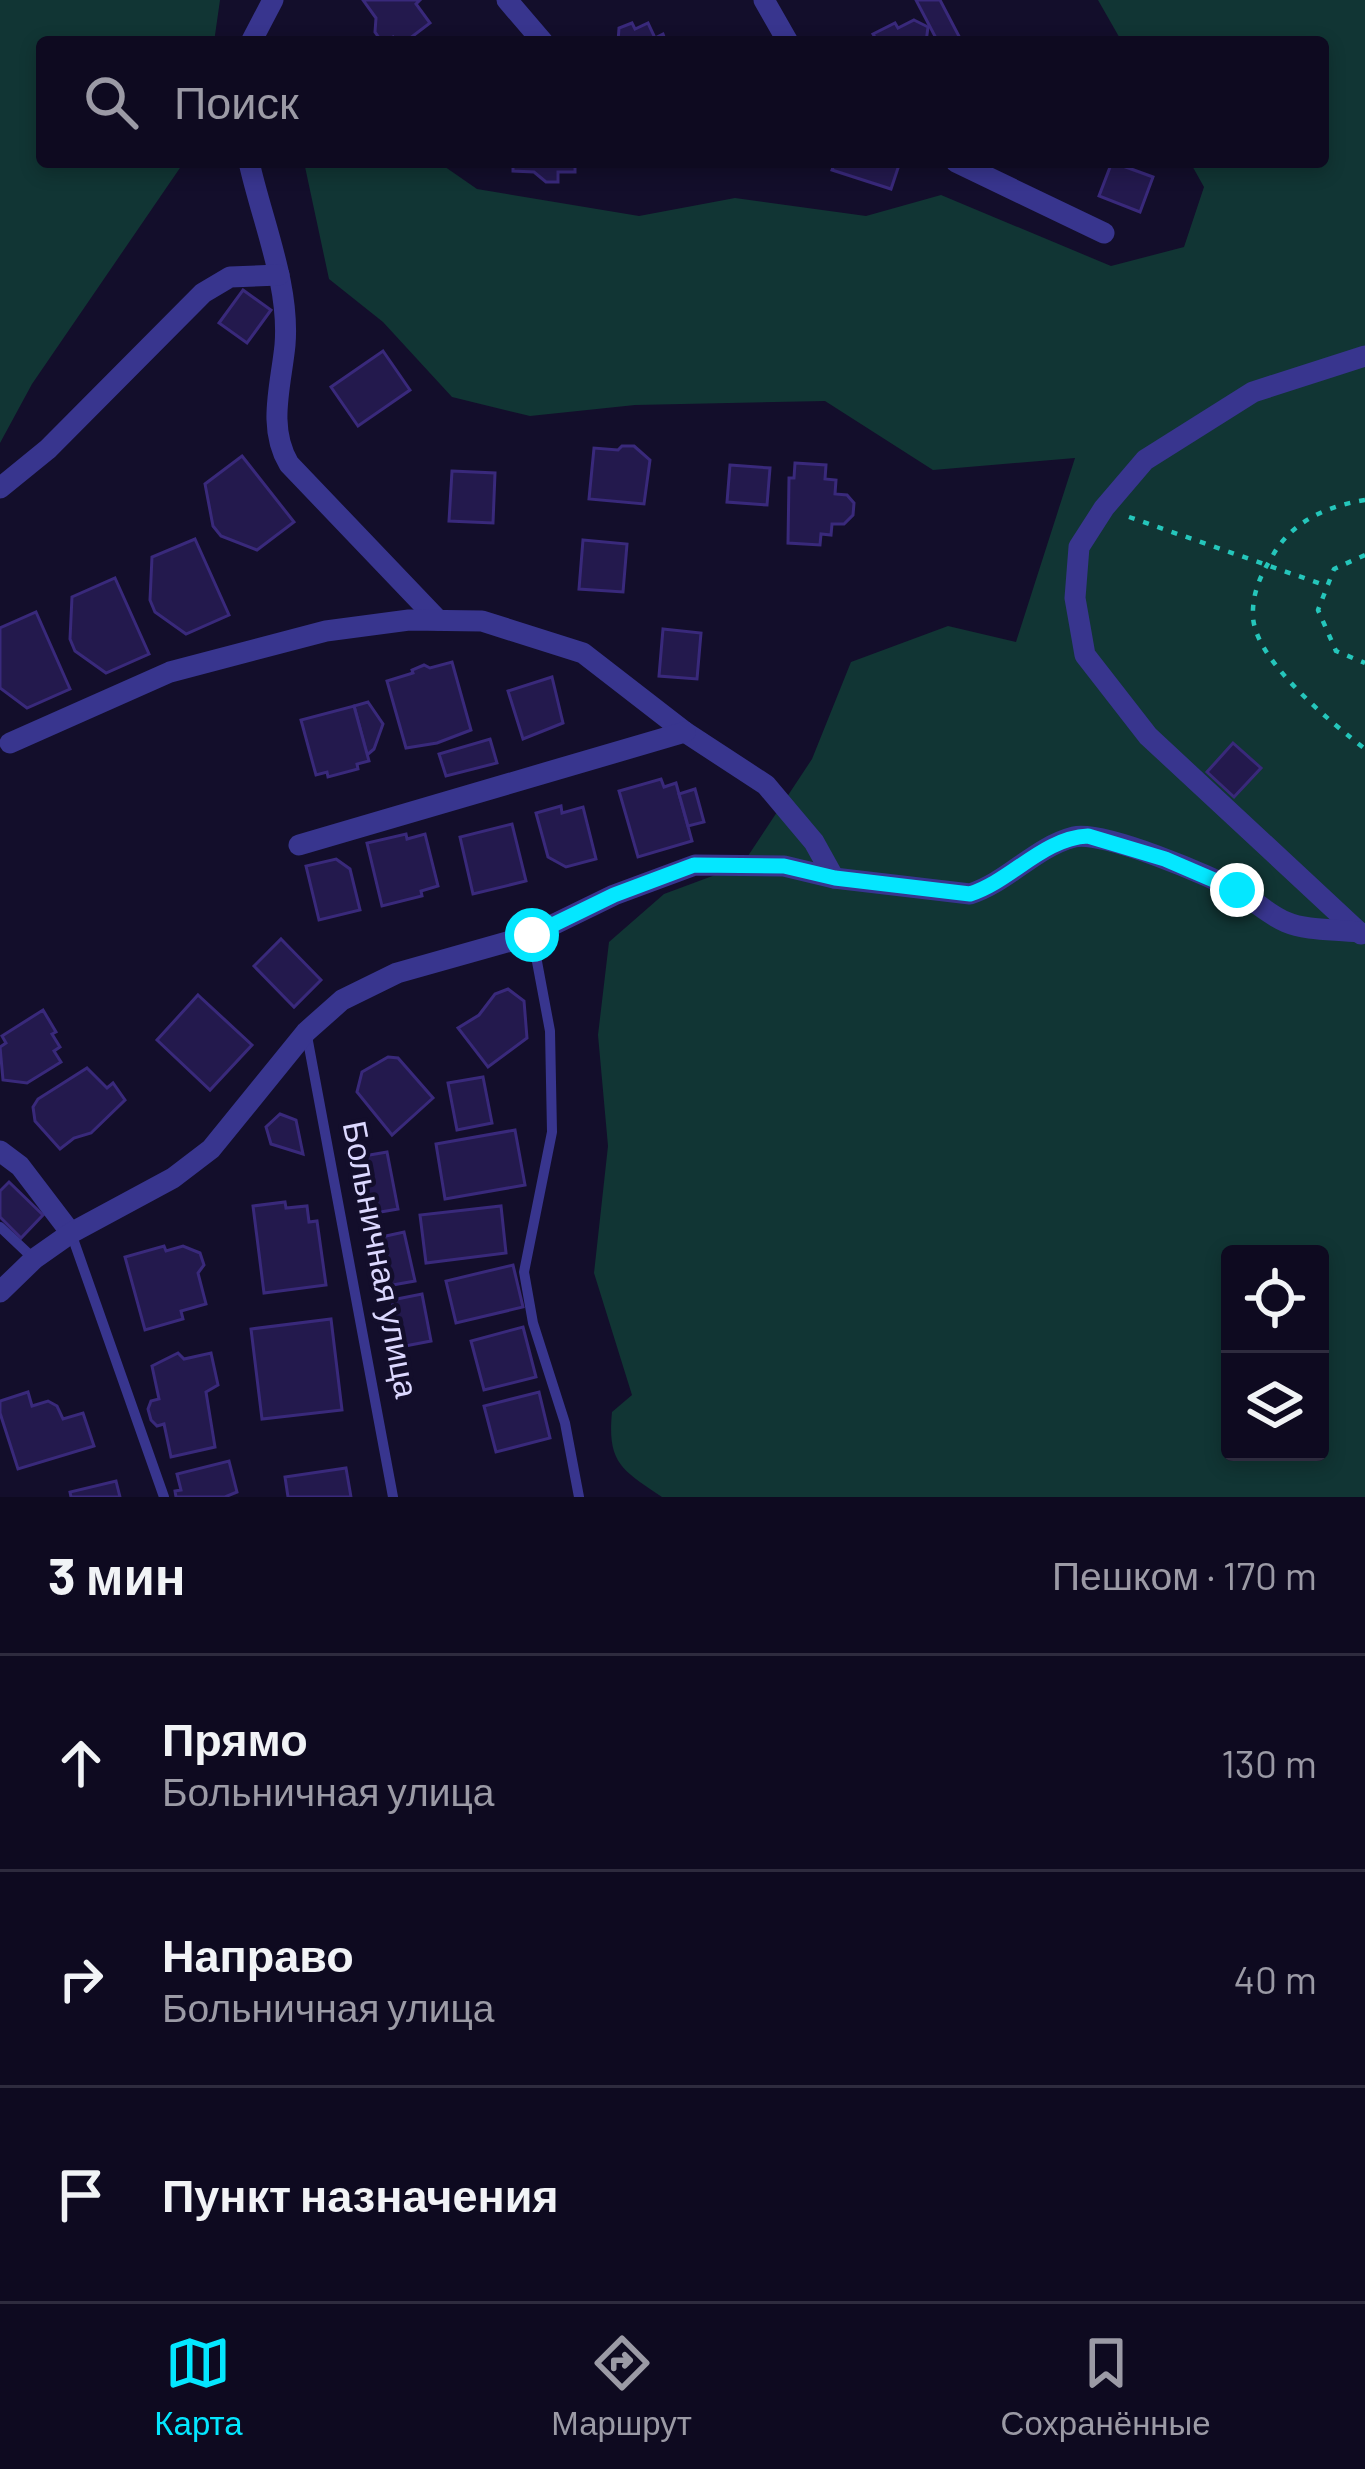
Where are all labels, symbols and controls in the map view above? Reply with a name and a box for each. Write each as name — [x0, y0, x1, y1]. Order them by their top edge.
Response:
search box — [36, 36, 1329, 168]
icon: search — [78, 69, 144, 135]
text: Поиск — [174, 74, 299, 128]
route end — [1210, 863, 1264, 917]
route start — [505, 908, 559, 962]
street label: Больничная улица — [336, 1117, 429, 1402]
map controls — [1221, 1245, 1329, 1461]
button: locate — [1221, 1245, 1329, 1353]
button: layers — [1221, 1353, 1329, 1461]
text: 3 мин — [48, 1544, 186, 1605]
text: Пешком · 170 m — [1052, 1551, 1317, 1598]
text: Прямо — [162, 1711, 308, 1765]
icon: ahead — [48, 1730, 114, 1796]
text: 130 m — [1221, 1739, 1317, 1786]
text: Больничная улица — [162, 1767, 495, 1814]
text: Направо — [162, 1927, 354, 1981]
icon: right — [48, 1946, 114, 2012]
text: 40 m — [1233, 1955, 1317, 2002]
text: Больничная улица — [162, 1983, 495, 2030]
icon: arrive — [48, 2162, 114, 2228]
text: Пункт назначения — [162, 2167, 559, 2221]
tab: Карта — [154, 2330, 243, 2443]
tab: Маршрут — [551, 2330, 692, 2443]
tab: Сохранённые — [1001, 2330, 1211, 2443]

